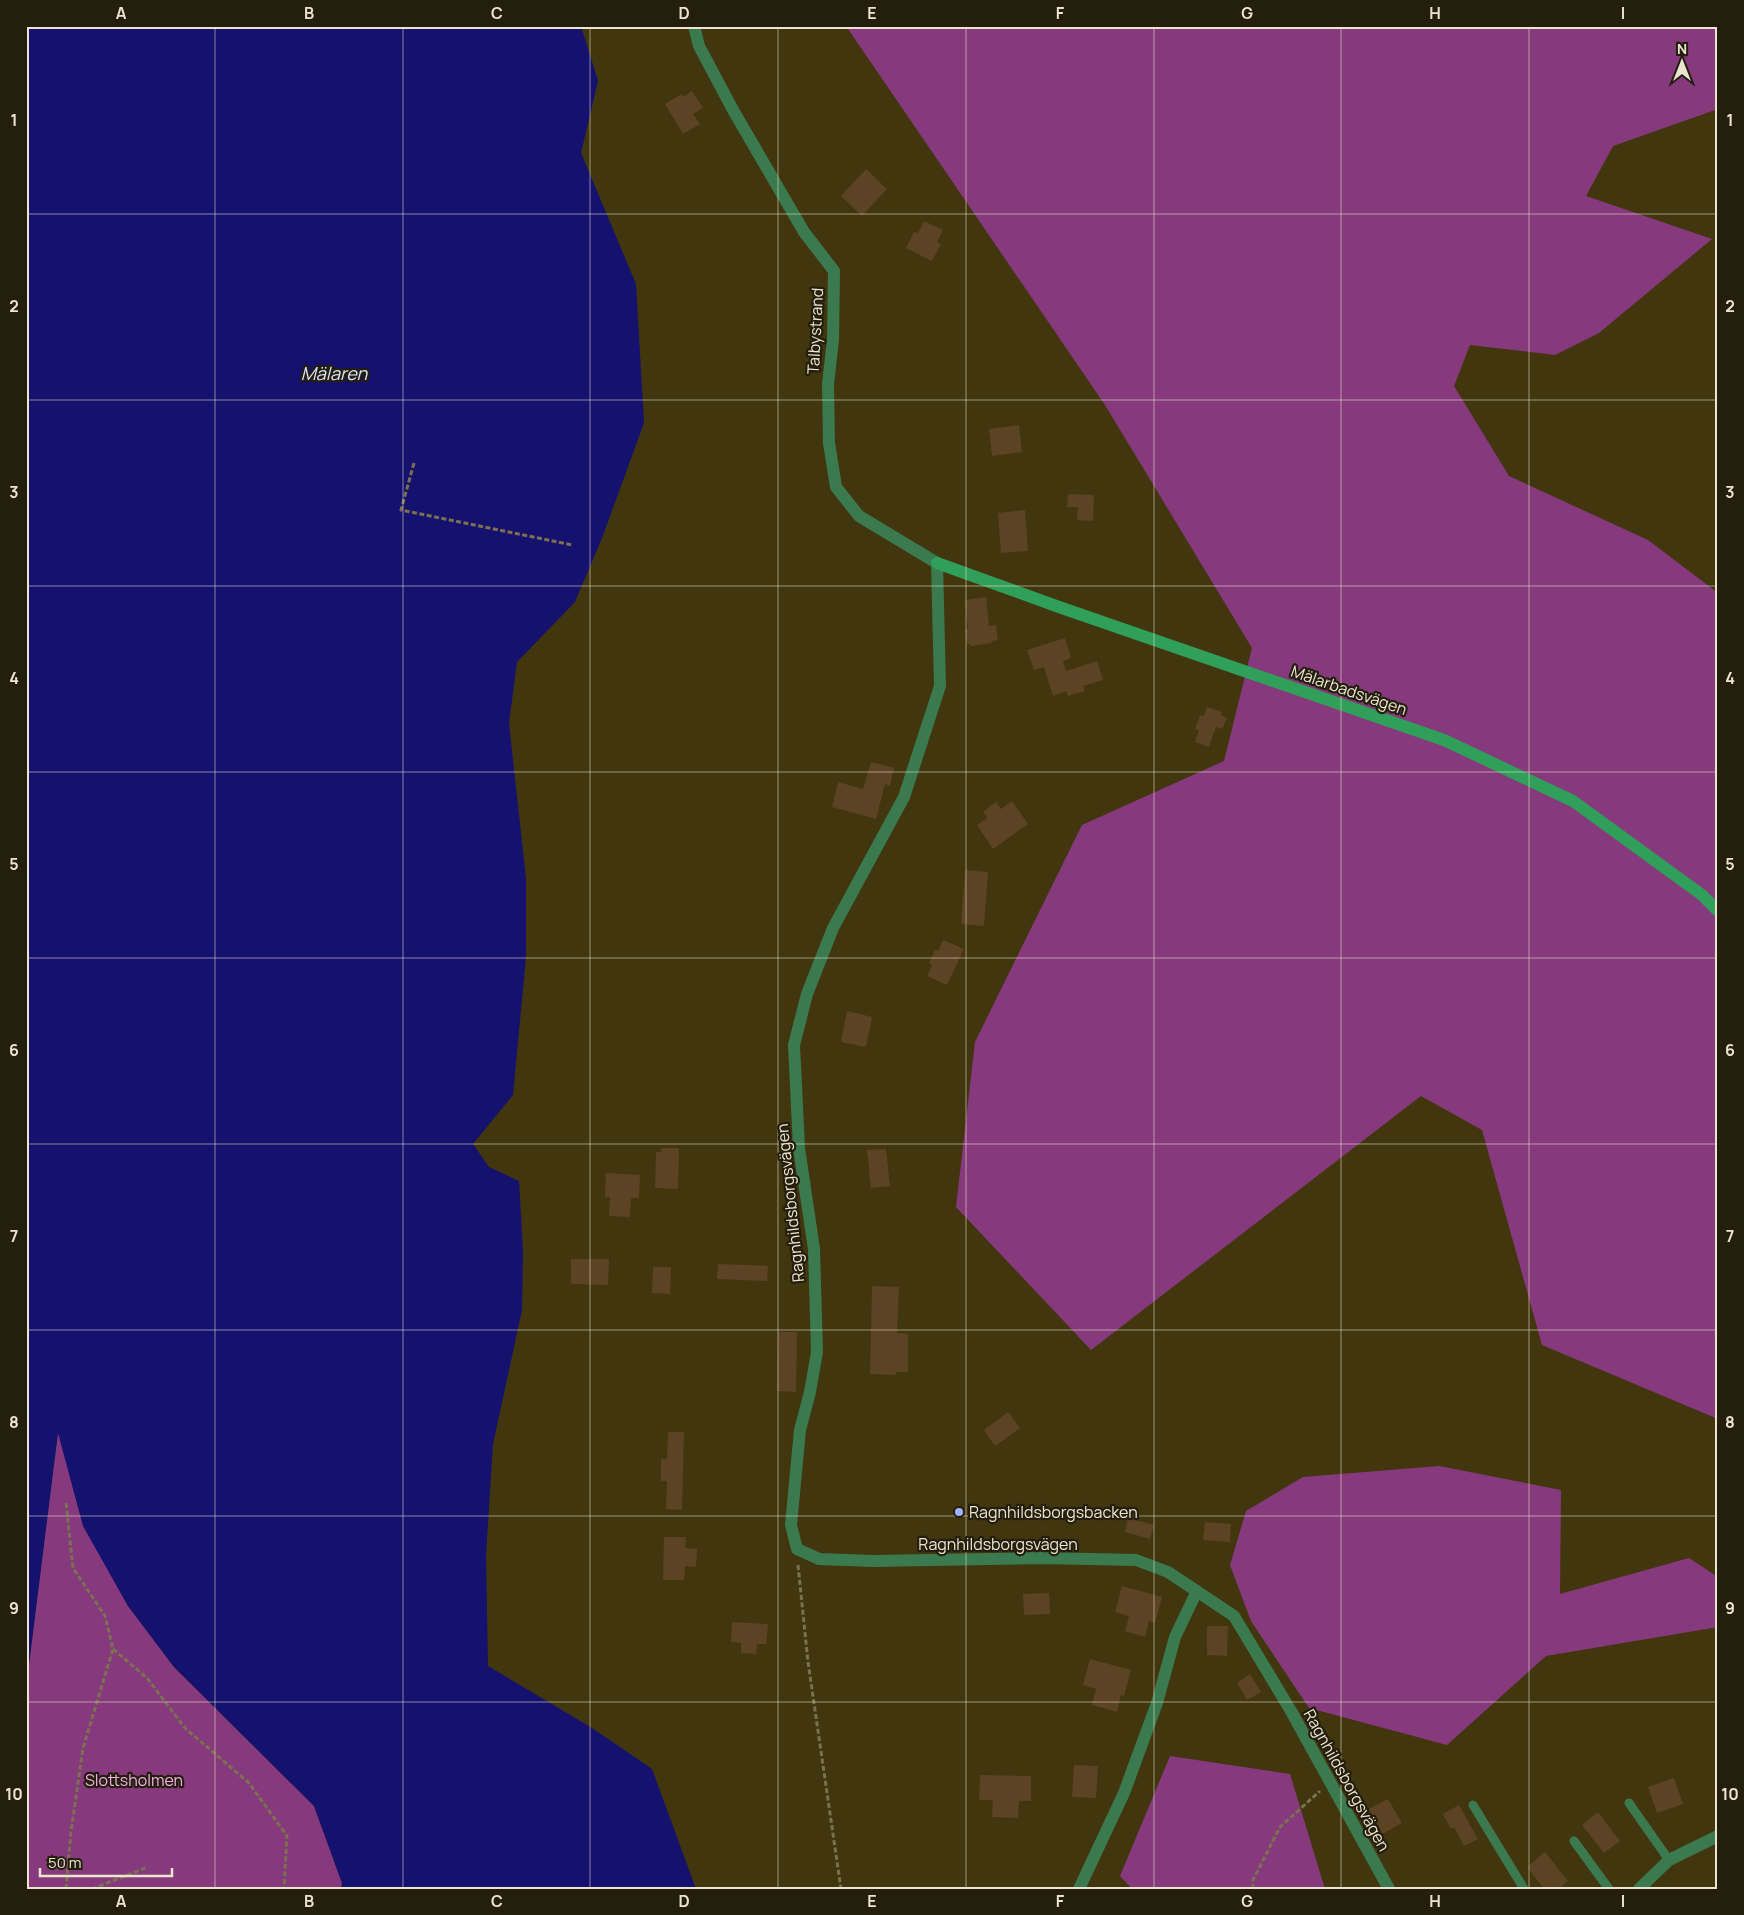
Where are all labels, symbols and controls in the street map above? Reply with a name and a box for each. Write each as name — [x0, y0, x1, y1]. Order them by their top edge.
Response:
text: A — [116, 2, 127, 24]
text: B — [304, 2, 314, 24]
text: C — [491, 2, 503, 24]
text: D — [678, 2, 690, 24]
text: E — [867, 2, 877, 24]
text: F — [1056, 2, 1065, 24]
text: G — [1241, 2, 1253, 24]
text: H — [1429, 2, 1441, 24]
text: I — [1621, 2, 1625, 24]
north arrow — [1656, 38, 1706, 88]
text: N — [1677, 39, 1687, 58]
text: 1 — [10, 109, 18, 131]
text: 1 — [1726, 109, 1734, 131]
street label: Talbystrand — [802, 287, 828, 375]
text: 2 — [9, 295, 19, 317]
text: 2 — [1725, 295, 1735, 317]
water label: Mälaren — [301, 361, 369, 385]
text: 3 — [9, 481, 19, 503]
text: 3 — [1725, 481, 1735, 503]
street label: Mälarbadsvägen — [1288, 660, 1410, 720]
text: 4 — [9, 667, 19, 689]
text: 4 — [1725, 667, 1735, 689]
text: 5 — [9, 853, 19, 875]
text: 5 — [1725, 853, 1735, 875]
text: 6 — [9, 1039, 19, 1061]
text: 6 — [1725, 1039, 1735, 1061]
street label: Ragnhildsborgsvägen — [771, 1123, 809, 1283]
text: 7 — [10, 1225, 18, 1247]
text: 7 — [1726, 1225, 1734, 1247]
text: 8 — [9, 1411, 19, 1433]
text: 8 — [1725, 1411, 1735, 1433]
place label: Ragnhildsborgsbacken — [969, 1501, 1138, 1523]
marker: Ragnhildsborgsbacken — [953, 1506, 965, 1518]
street label: Ragnhildsborgsvägen — [918, 1533, 1078, 1555]
text: 9 — [9, 1597, 19, 1619]
text: 9 — [1725, 1597, 1735, 1619]
street label: Ragnhildsborgsvägen — [1299, 1705, 1395, 1855]
park label: Slottsholmen — [85, 1769, 183, 1791]
text: 10 — [5, 1783, 23, 1805]
text: 10 — [1721, 1783, 1739, 1805]
scale bar — [40, 1845, 172, 1877]
text: 50 m — [48, 1852, 82, 1873]
text: A — [116, 1890, 127, 1912]
text: B — [304, 1890, 314, 1912]
text: C — [491, 1890, 503, 1912]
text: D — [678, 1890, 690, 1912]
text: E — [867, 1890, 877, 1912]
text: F — [1056, 1890, 1065, 1912]
text: G — [1241, 1890, 1253, 1912]
text: H — [1429, 1890, 1441, 1912]
text: I — [1621, 1890, 1625, 1912]

